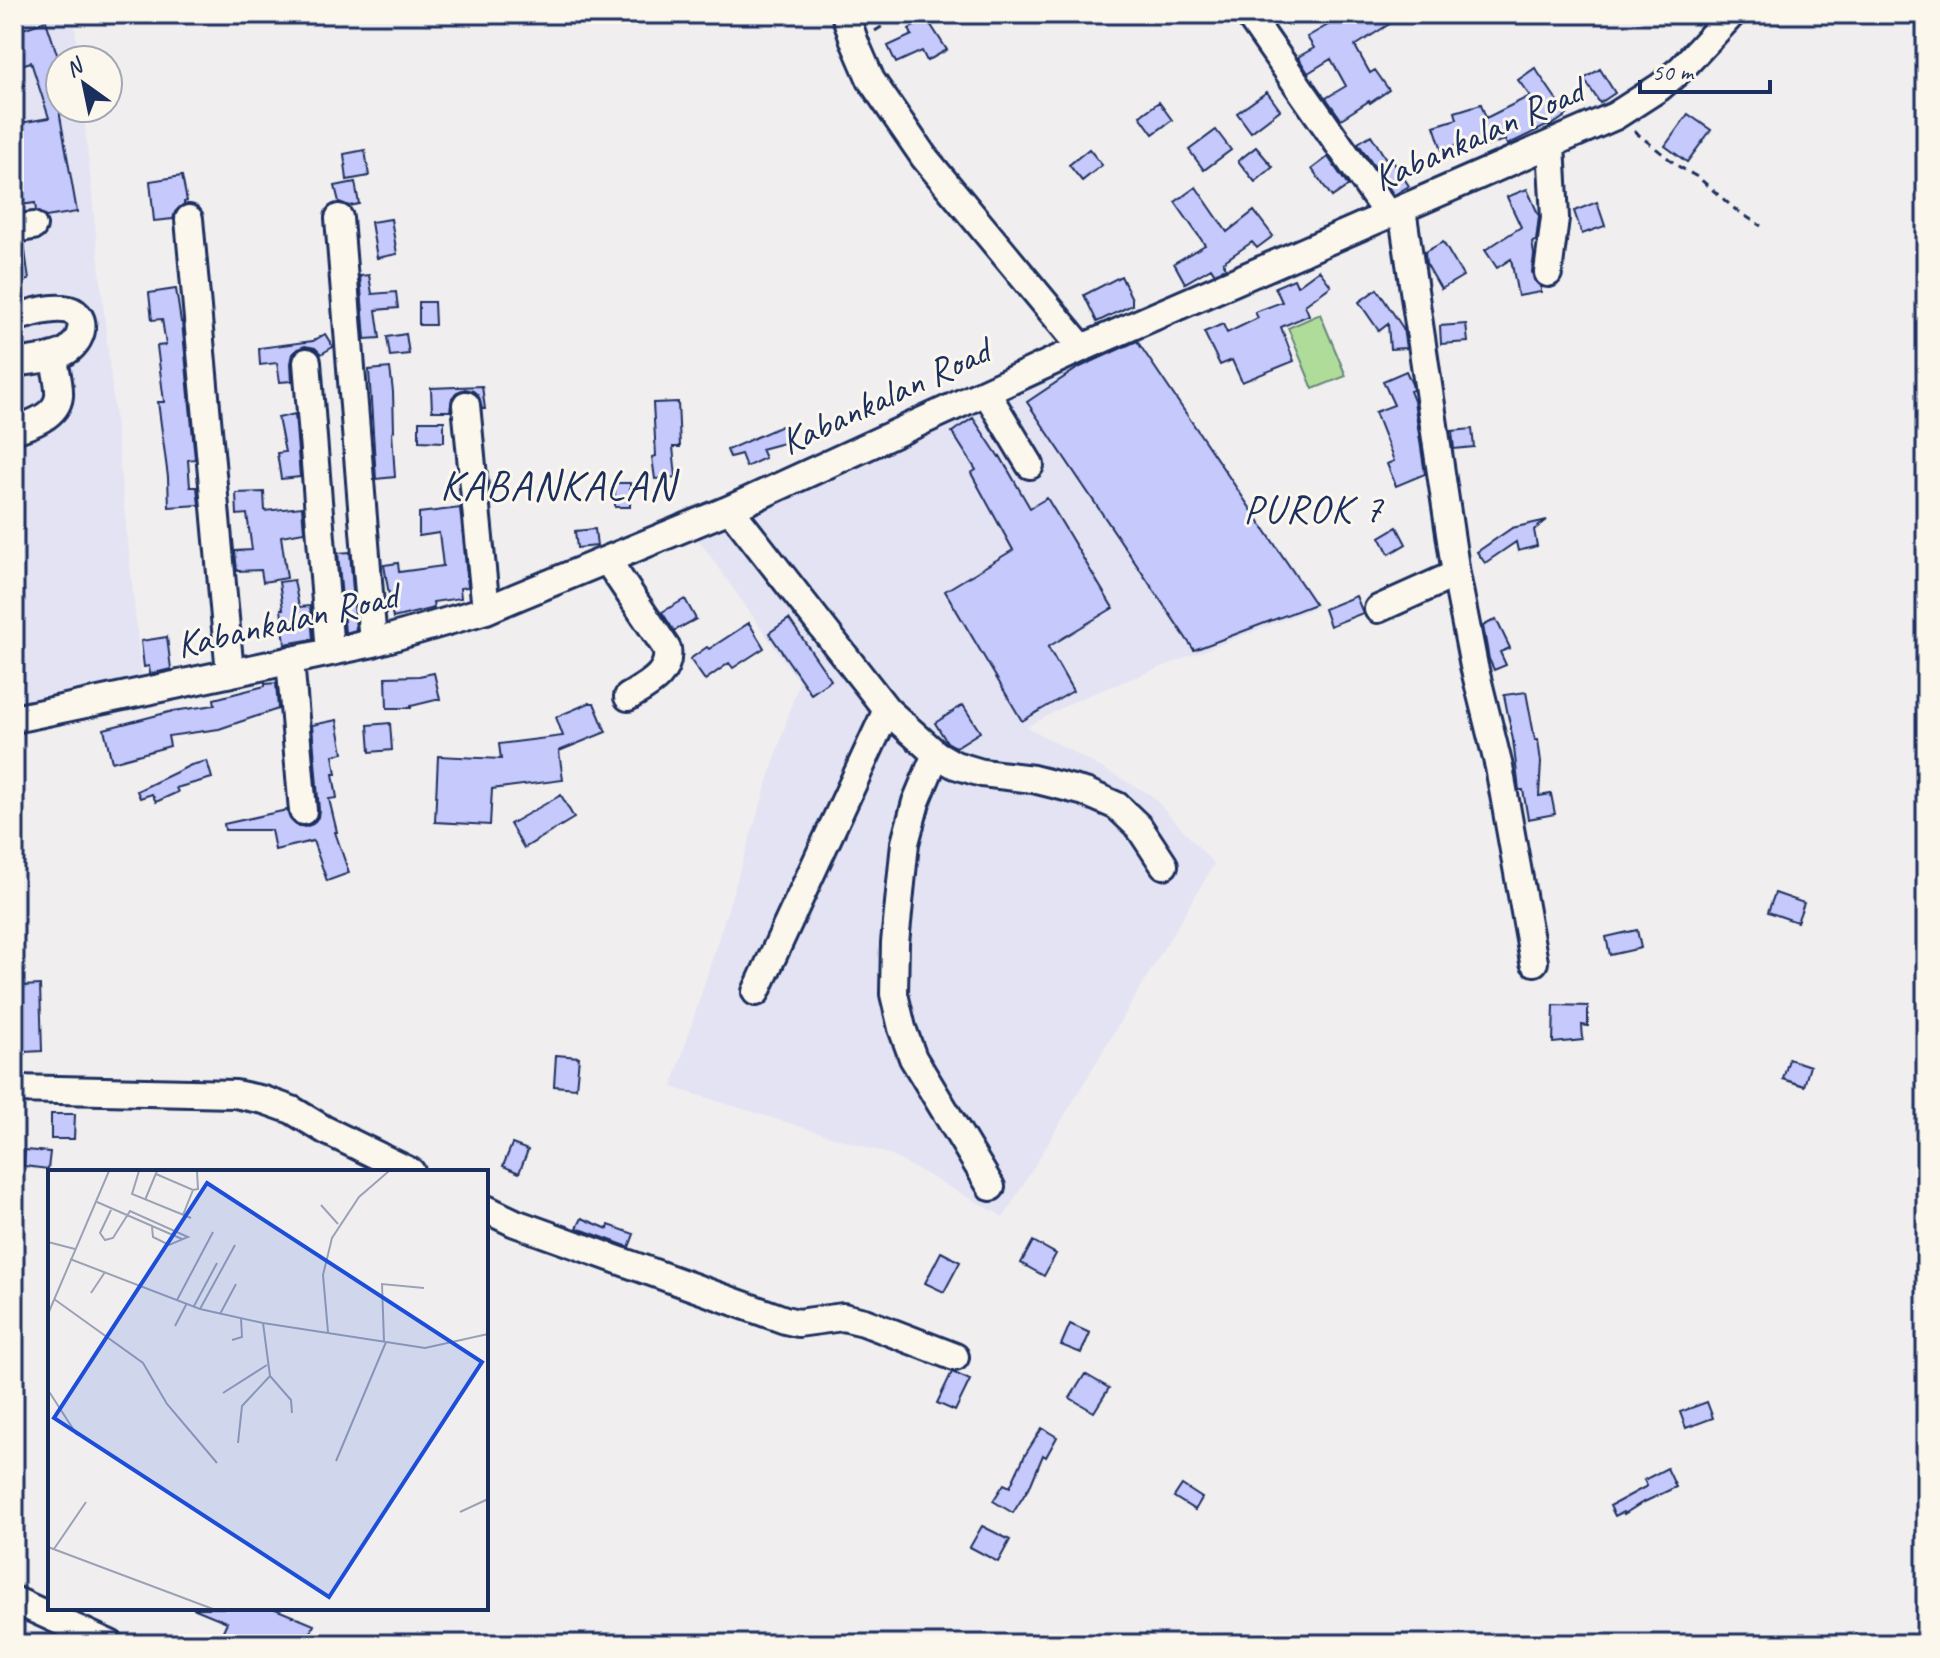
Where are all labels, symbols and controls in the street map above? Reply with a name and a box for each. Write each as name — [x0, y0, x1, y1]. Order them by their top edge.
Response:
north arrow — [44, 44, 124, 124]
scale bar — [1640, 44, 1770, 94]
text: N — [60, 51, 90, 84]
text: 50 m — [1652, 57, 1695, 87]
street label: Kabankalan Road — [1365, 65, 1595, 201]
street label: Kabankalan Road — [773, 325, 1002, 465]
district label: KABANKALAN — [440, 459, 680, 512]
district label: PUROK 7 — [1244, 484, 1384, 534]
street label: Kabankalan Road — [172, 571, 407, 668]
inset map — [48, 1170, 488, 1610]

